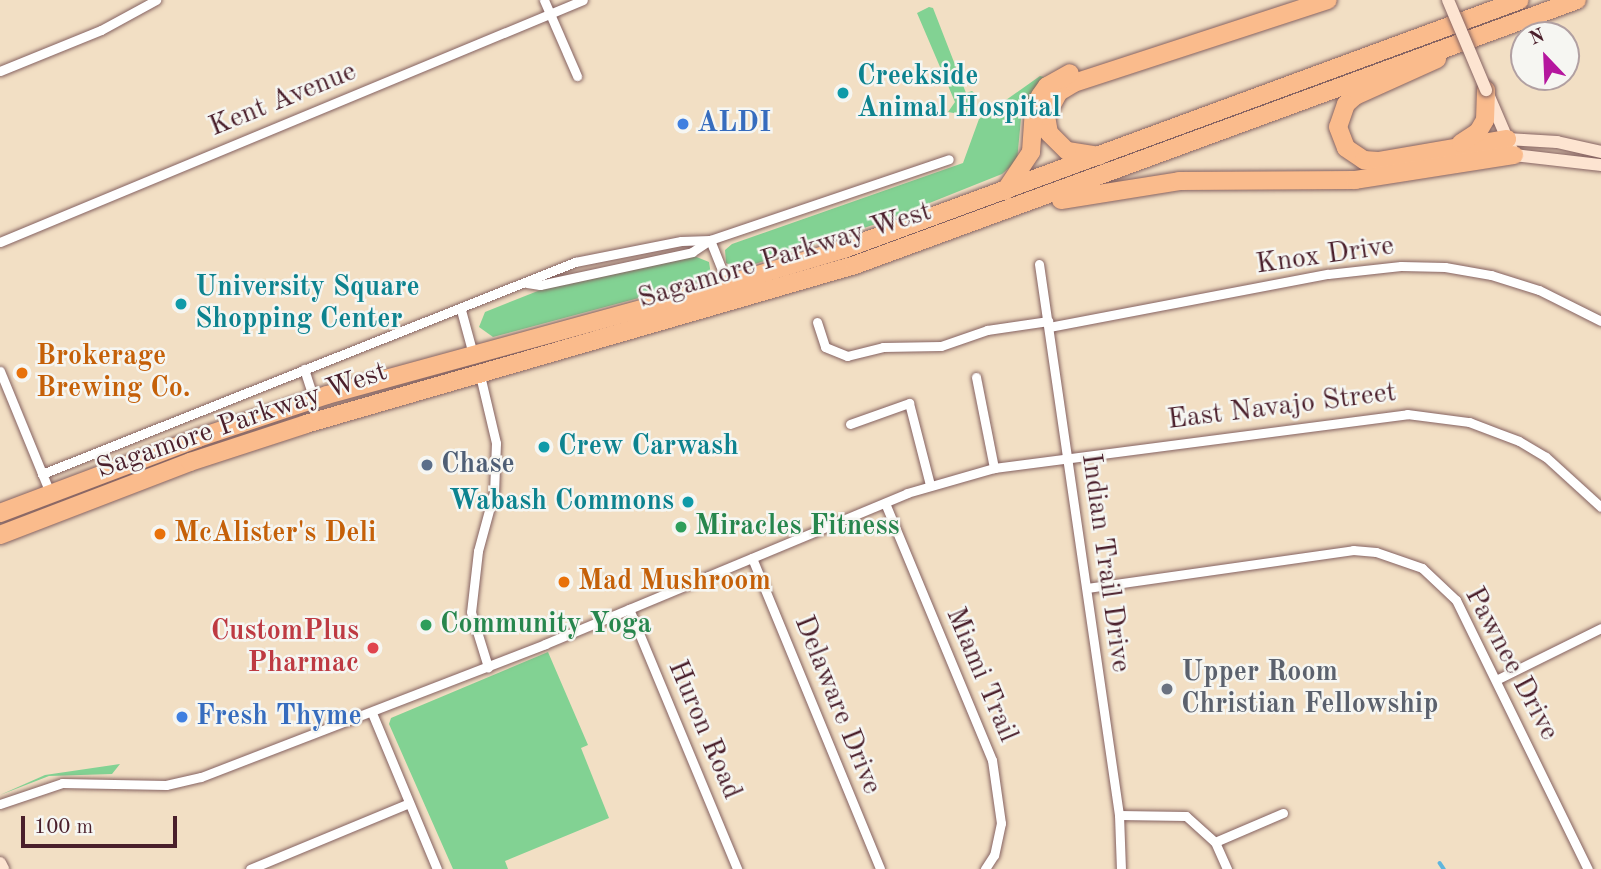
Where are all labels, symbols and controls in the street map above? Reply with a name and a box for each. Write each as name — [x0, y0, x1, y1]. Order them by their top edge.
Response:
north arrow — [1510, 21, 1580, 91]
text: N — [1527, 26, 1548, 50]
street label: Kent Avenue — [205, 55, 361, 145]
place label: Creekside Animal Hospital — [857, 60, 1061, 126]
marker: Creekside Animal Hospital — [835, 85, 851, 101]
place label: ALDI — [697, 107, 771, 141]
marker: ALDI — [675, 116, 691, 132]
street label: Sagamore Parkway West — [634, 195, 936, 317]
street label: Knox Drive — [1254, 230, 1396, 282]
place label: University Square Shopping Center — [195, 271, 420, 337]
marker: University Square Shopping Center — [173, 296, 189, 312]
place label: Brokerage Brewing Co. — [36, 340, 191, 406]
street label: Sagamore Parkway West — [92, 355, 392, 487]
marker: Brokerage Brewing Co. — [14, 365, 30, 381]
street label: East Navajo Street — [1166, 376, 1398, 438]
place label: Crew Carwash — [558, 430, 739, 464]
marker: Crew Carwash — [536, 439, 552, 455]
place label: Chase — [441, 448, 515, 482]
street label: Indian Trail Drive — [1073, 451, 1137, 675]
marker: Chase — [419, 457, 435, 473]
place label: Wabash Commons — [449, 485, 674, 519]
marker: Wabash Commons — [680, 494, 696, 510]
place label: Miracles Fitness — [695, 510, 900, 544]
place label: McAlister's Deli — [174, 517, 376, 551]
marker: Miracles Fitness — [673, 519, 689, 535]
marker: McAlister's Deli — [152, 526, 168, 542]
place label: Mad Mushroom — [578, 565, 771, 599]
marker: Mad Mushroom — [556, 574, 572, 590]
street label: Pawnee Drive — [1457, 582, 1565, 746]
street label: Miami Trail — [938, 603, 1024, 747]
place label: Community Yoga — [440, 608, 652, 642]
street label: Delaware Drive — [786, 611, 888, 799]
place label: CustomPlus Pharmac — [211, 615, 359, 681]
marker: Community Yoga — [418, 617, 434, 633]
marker: CustomPlus Pharmac — [365, 640, 381, 656]
street label: Huron Road — [660, 655, 748, 805]
place label: Upper Room Christian Fellowship — [1181, 656, 1438, 722]
marker: Upper Room Christian Fellowship — [1159, 681, 1175, 697]
place label: Fresh Thyme — [196, 700, 362, 734]
marker: Fresh Thyme — [174, 709, 190, 725]
scale bar — [24, 802, 180, 846]
text: 100 m — [34, 817, 93, 838]

